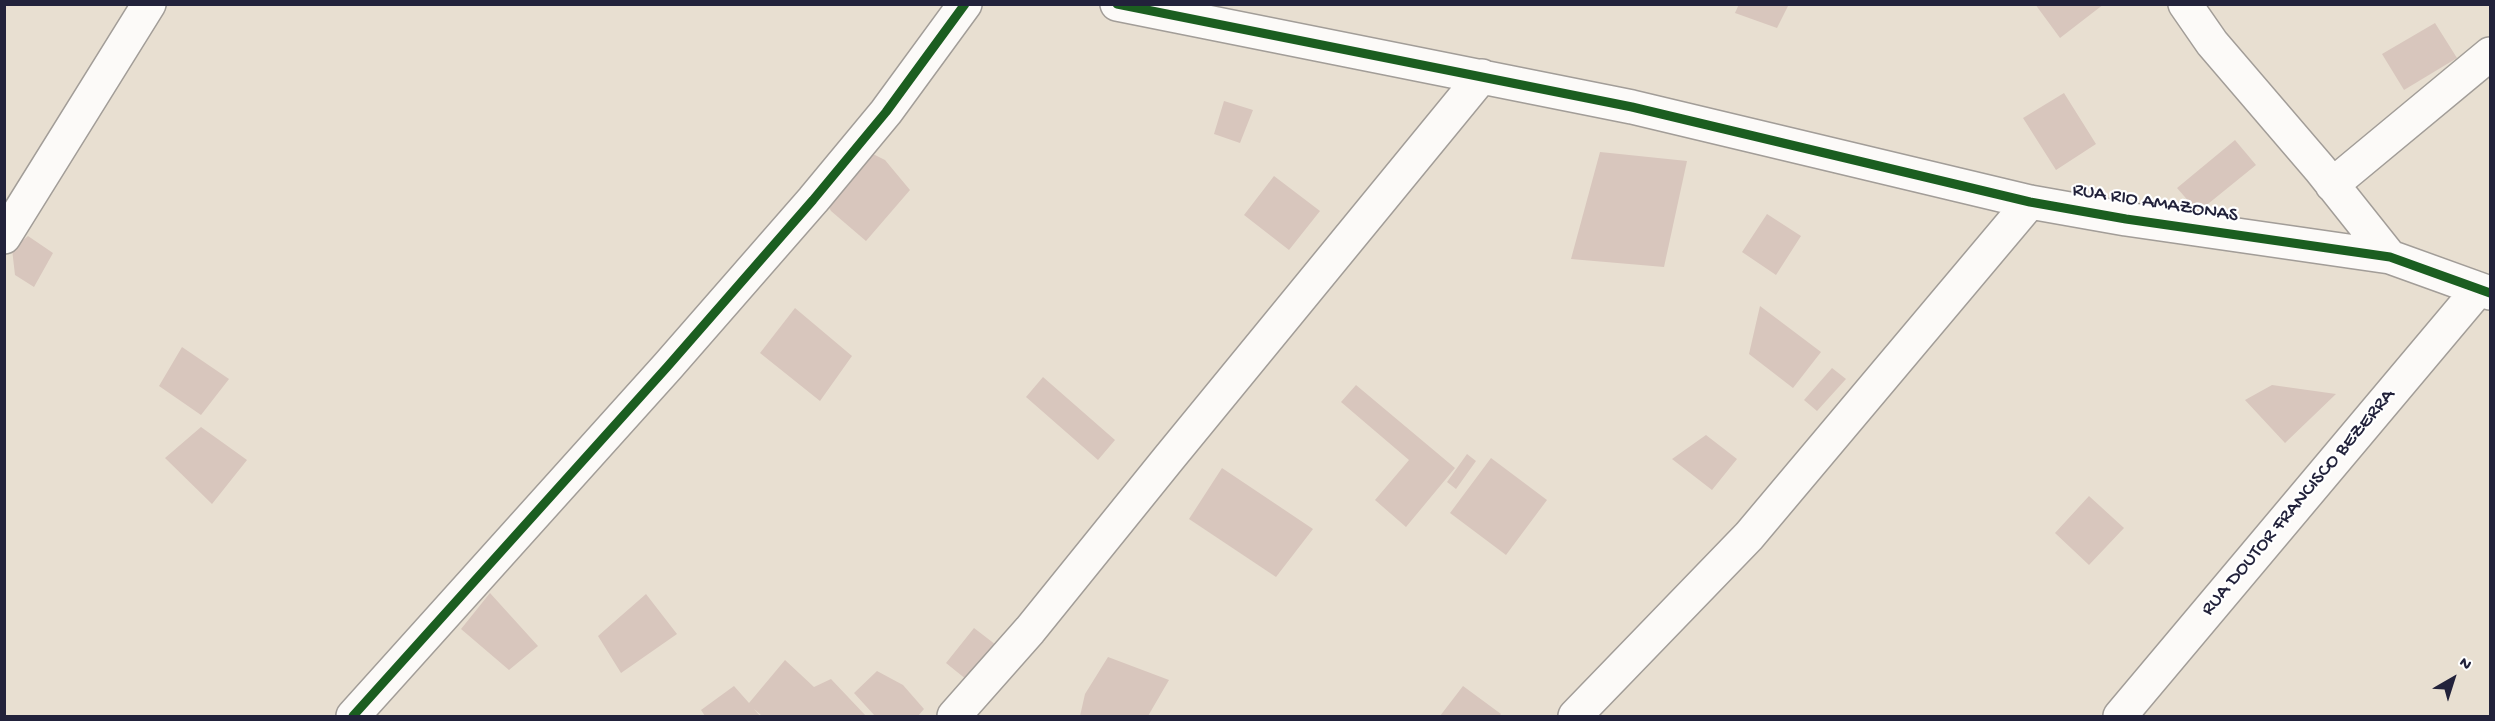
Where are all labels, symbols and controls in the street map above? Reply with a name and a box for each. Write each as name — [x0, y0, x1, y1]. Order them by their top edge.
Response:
street label: RUA RIO AMAZONAS — [2071, 179, 2239, 229]
street label: RUA DOUTOR FRANCISCO BEZERRA — [2197, 385, 2401, 621]
north arrow — [2423, 649, 2483, 709]
text: N — [2455, 654, 2475, 675]

